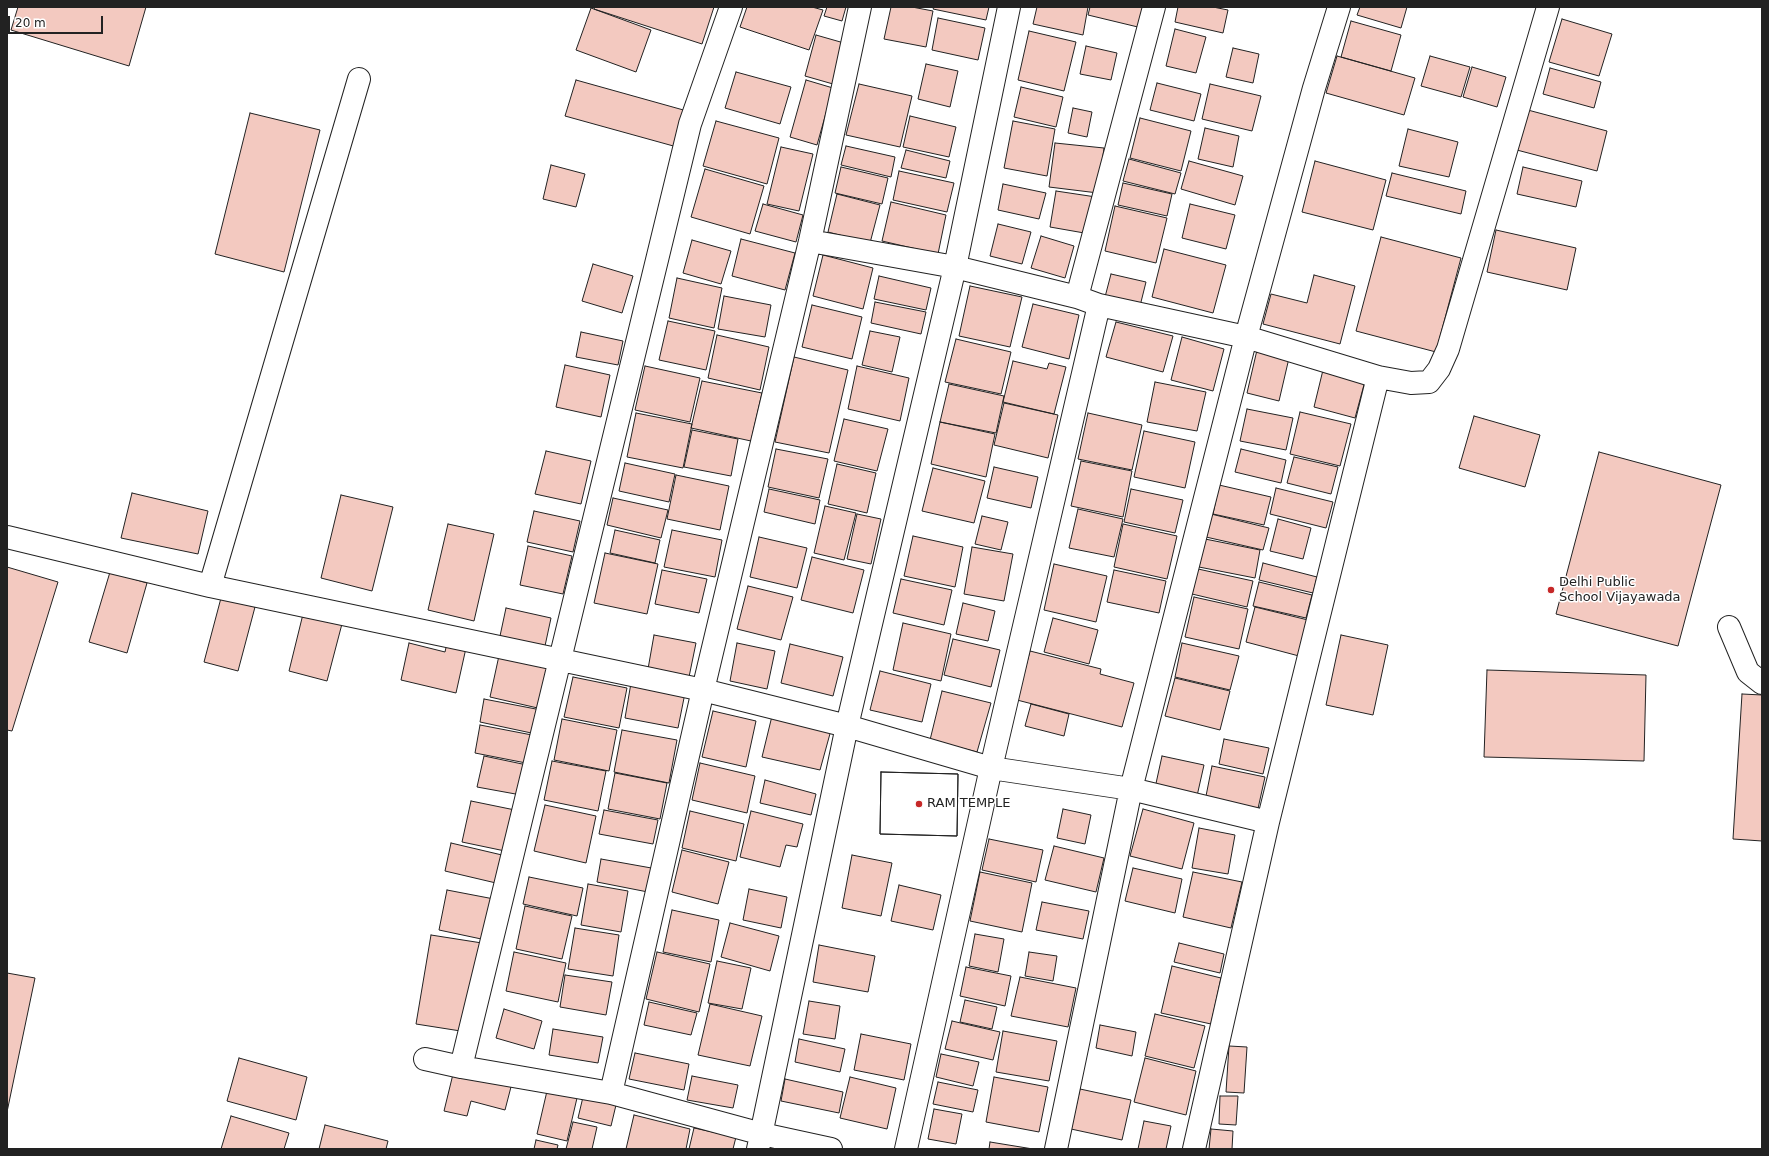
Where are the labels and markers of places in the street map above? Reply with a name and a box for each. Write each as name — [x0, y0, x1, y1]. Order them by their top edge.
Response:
place label: Delhi Public School Vijayawada — [1559, 575, 1681, 606]
marker: Delhi Public School Vijayawada — [1546, 585, 1556, 595]
place label: RAM TEMPLE — [927, 796, 1010, 812]
marker: RAM TEMPLE — [914, 799, 924, 809]

